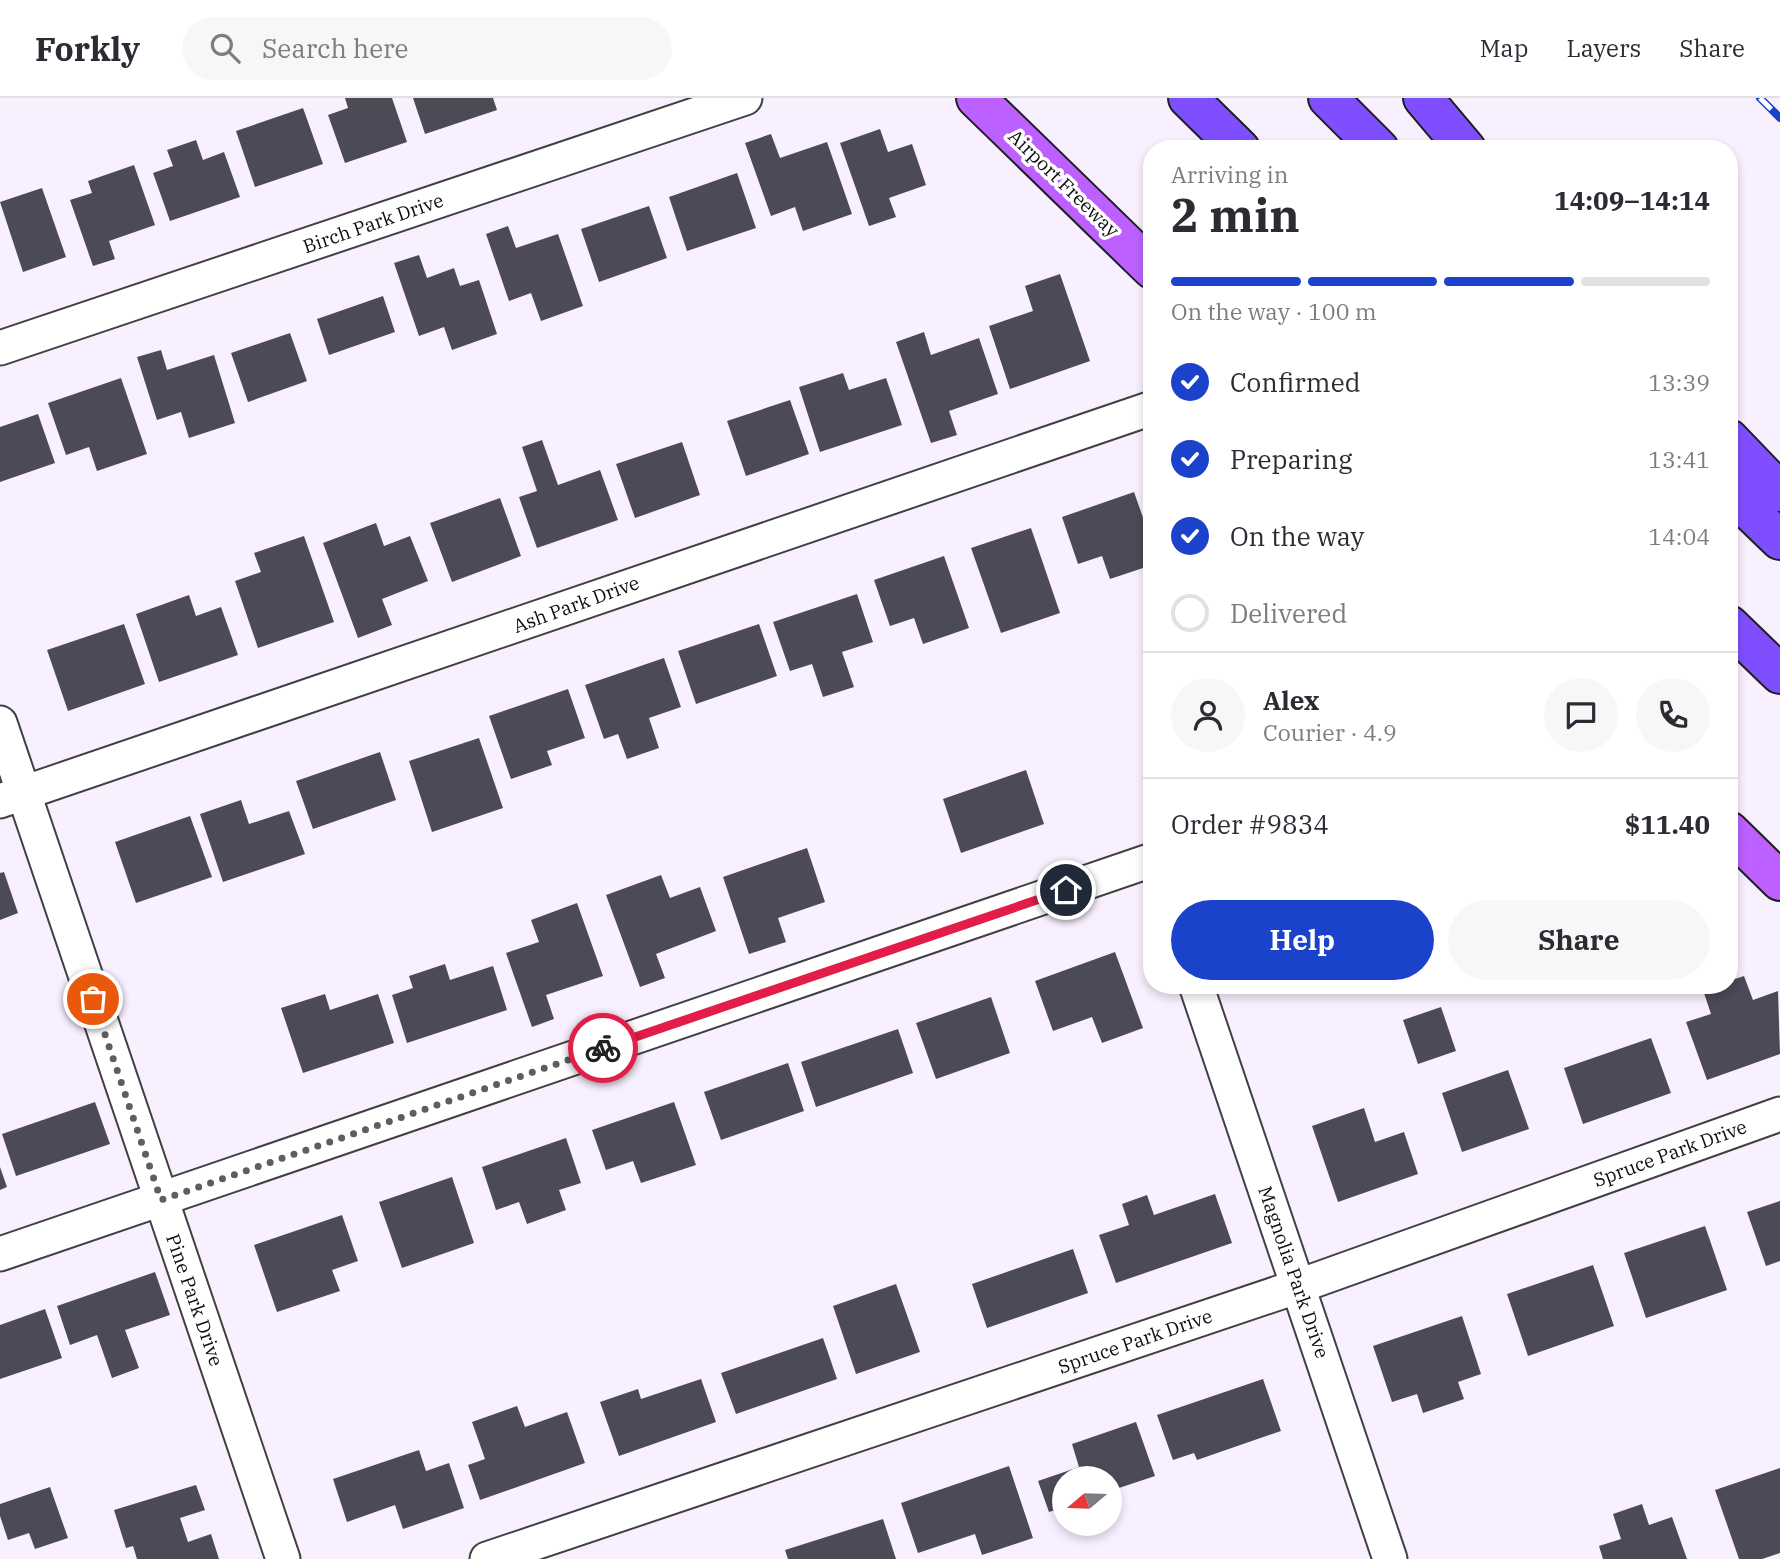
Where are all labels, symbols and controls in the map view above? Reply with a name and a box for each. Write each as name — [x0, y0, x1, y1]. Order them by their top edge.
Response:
search box — [182, 17, 672, 80]
text: Forkly — [35, 27, 140, 70]
icon: search — [206, 29, 244, 67]
text: Search here — [262, 31, 409, 65]
text: Map — [1480, 32, 1528, 64]
text: Layers — [1566, 32, 1641, 64]
text: Share — [1679, 32, 1745, 64]
street label: Airport Freeway — [1004, 124, 1125, 243]
text: Arriving in — [1171, 159, 1288, 189]
text: 14:09–14:14 — [1554, 183, 1710, 217]
text: 2 min — [1171, 185, 1300, 245]
street label: Birch Park Drive — [300, 188, 446, 258]
text: On the way · 100 m — [1171, 296, 1377, 326]
icon: check — [1171, 363, 1209, 401]
text: Confirmed — [1230, 365, 1361, 399]
text: 13:39 — [1648, 367, 1710, 397]
icon: check — [1171, 440, 1209, 478]
text: Preparing — [1230, 442, 1352, 476]
text: 13:41 — [1648, 444, 1710, 474]
icon: check — [1171, 517, 1209, 555]
text: On the way — [1230, 519, 1364, 553]
text: 14:04 — [1648, 521, 1710, 551]
street label: Ash Park Drive — [510, 570, 642, 638]
text: Delivered — [1230, 596, 1347, 630]
button: person — [1171, 678, 1245, 752]
button: chat — [1544, 678, 1618, 752]
button: phone — [1636, 678, 1710, 752]
text: Alex — [1263, 683, 1319, 717]
text: Courier · 4.9 — [1263, 717, 1397, 747]
text: Order #9834 — [1171, 807, 1329, 841]
text: $11.40 — [1625, 807, 1710, 841]
pin — [1036, 860, 1096, 920]
icon: home — [1047, 871, 1085, 909]
button: Help — [1171, 900, 1434, 980]
button: Share — [1448, 900, 1710, 980]
pin — [63, 969, 123, 1029]
icon: bag — [74, 980, 112, 1018]
courier — [568, 1013, 638, 1083]
icon: bike — [584, 1029, 622, 1067]
street label: Spruce Park Drive — [1590, 1114, 1750, 1192]
street label: Magnolia Park Drive — [1253, 1183, 1335, 1361]
street label: Pine Park Drive — [161, 1231, 229, 1369]
street label: Spruce Park Drive — [1055, 1303, 1215, 1379]
north arrow — [1052, 1466, 1122, 1536]
map controls — [1052, 1466, 1122, 1536]

